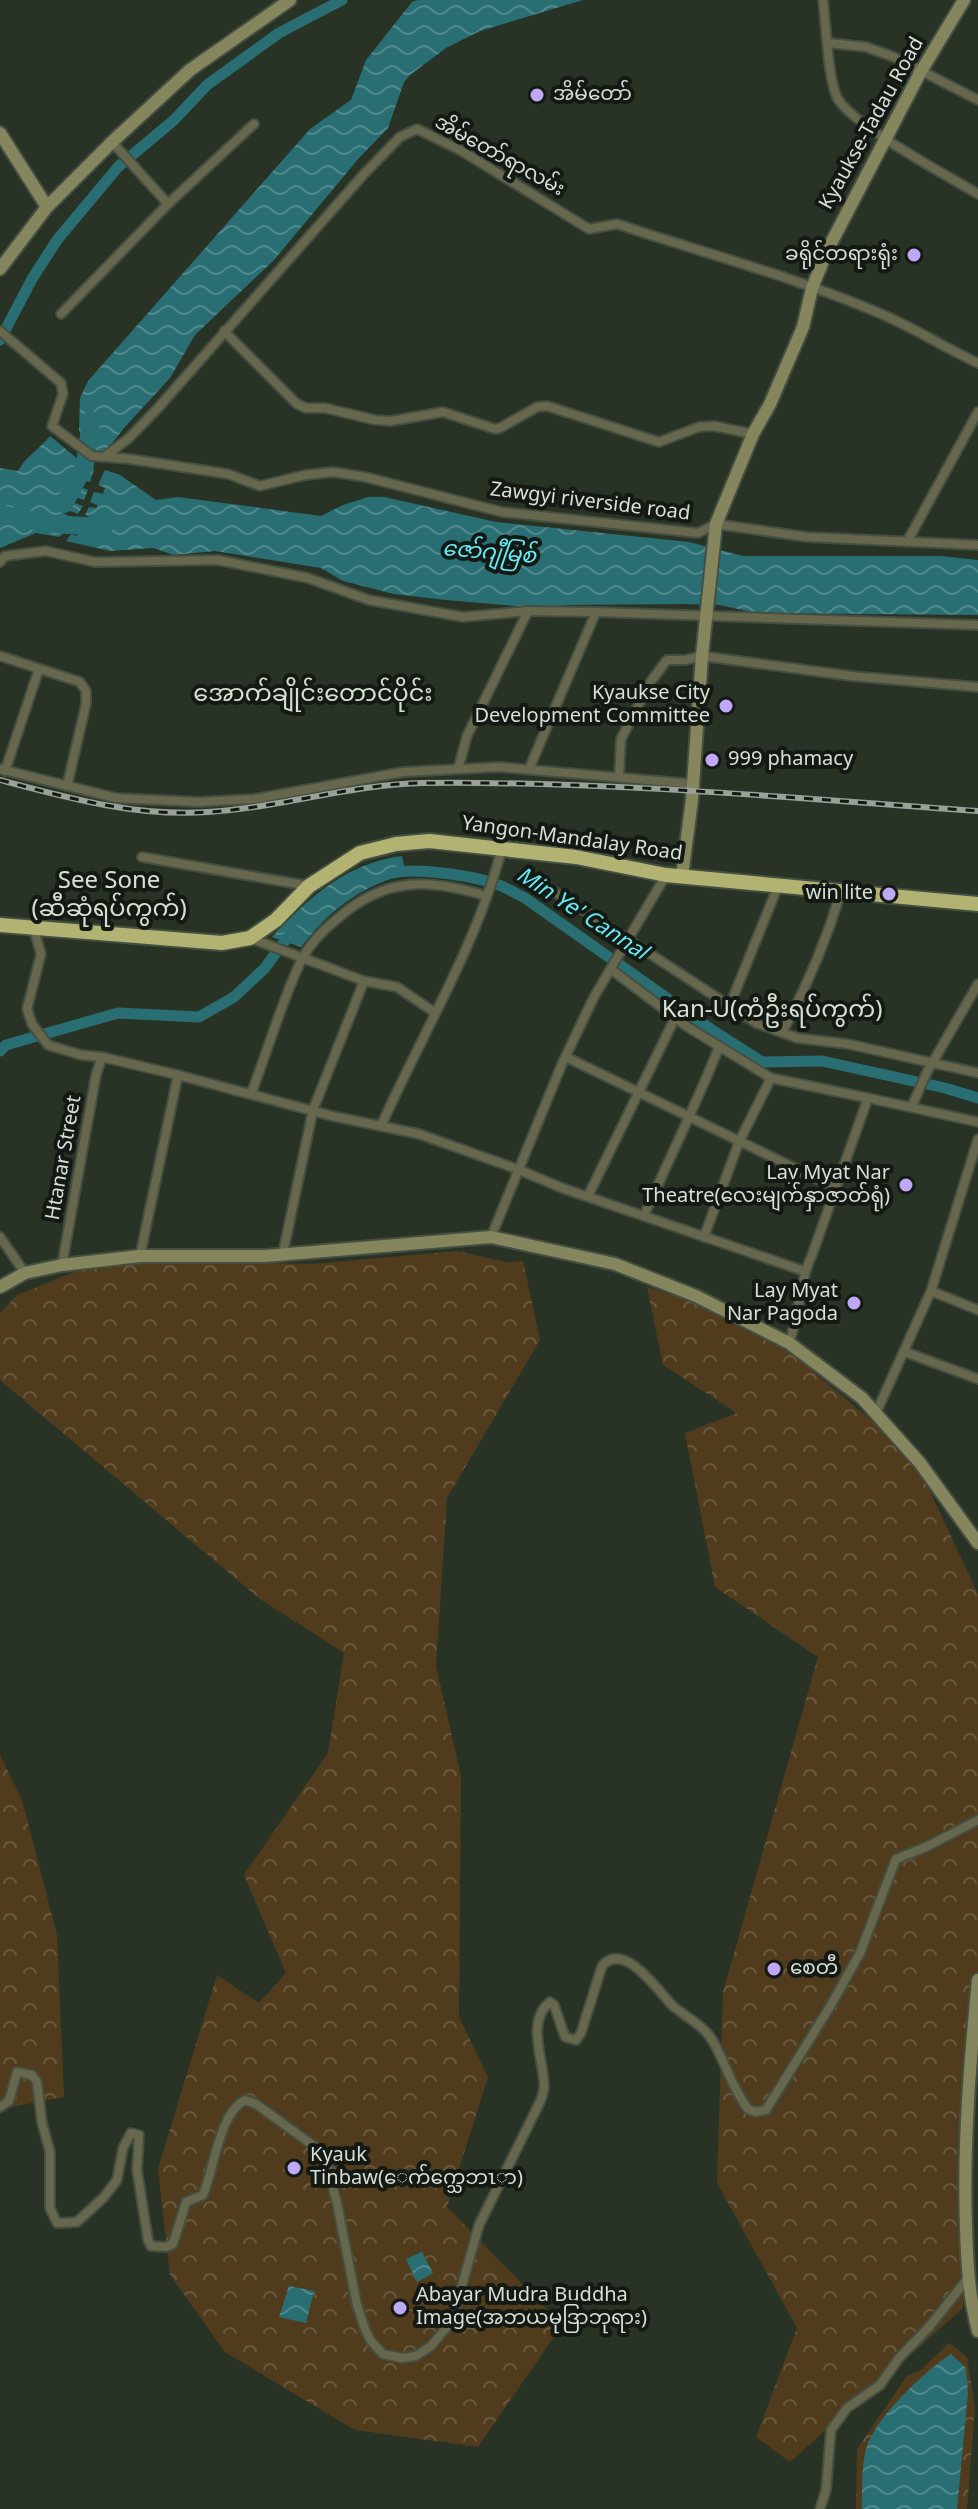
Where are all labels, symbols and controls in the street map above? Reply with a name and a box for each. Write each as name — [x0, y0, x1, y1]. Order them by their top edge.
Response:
street label: Kyaukse-Tadau Road — [807, 29, 939, 219]
place label: အိမ်တော် — [553, 74, 632, 117]
marker: အိမ်တော် — [528, 86, 546, 104]
street label: အိမ်တော်ရာလမ်း — [425, 103, 573, 211]
place label: ခရိုင်တရားရုံး — [785, 234, 898, 277]
marker: ခရိုင်တရားရုံး — [905, 246, 923, 264]
street label: Zawgyi riverside road — [487, 469, 693, 537]
water label: ဇော်ဂျီမြစ် — [440, 526, 539, 582]
district label: အောက်ချိုင်းတောင်ပိုင်း — [193, 669, 433, 722]
place label: Kyaukse City Development Committee — [474, 673, 711, 739]
marker: Kyaukse City Development Committee — [717, 697, 735, 715]
place label: 999 phamacy — [728, 739, 854, 782]
marker: 999 phamacy — [703, 751, 721, 769]
street label: Yangon-Mandalay Road — [459, 803, 685, 877]
water label: Min Ye' Cannal — [505, 854, 659, 977]
district label: See Sone (ဆီဆုံရပ်ကွက်) — [31, 856, 187, 937]
place label: win lite — [806, 873, 873, 916]
marker: win lite — [880, 885, 898, 903]
district label: Kan-U(ကံဦးရပ်ကွက်) — [662, 985, 882, 1038]
street label: Htanar Street — [33, 1092, 97, 1224]
place label: Lay Myat Nar Theatre(လေးမျက်နှာဇာတ်ရုံ) — [642, 1153, 890, 1219]
marker: Lay Myat Nar Theatre(လေးမျက်နှာဇာတ်ရုံ) — [897, 1176, 915, 1194]
place label: Lay Myat Nar Pagoda — [727, 1271, 838, 1337]
marker: Lay Myat Nar Pagoda — [845, 1294, 863, 1312]
place label: စေတီ — [790, 1948, 838, 1991]
marker: စေတီ — [765, 1960, 783, 1978]
place label: Kyauk Tinbaw(ေက်က္သေဘၤာ) — [310, 2135, 523, 2201]
marker: Kyauk Tinbaw(ေက်က္သေဘၤာ) — [285, 2159, 303, 2177]
place label: Abayar Mudra Buddha Image(အဘယမုဒြာဘုရား) — [416, 2275, 647, 2341]
marker: Abayar Mudra Buddha Image(အဘယမုဒြာဘုရား) — [391, 2299, 409, 2317]

